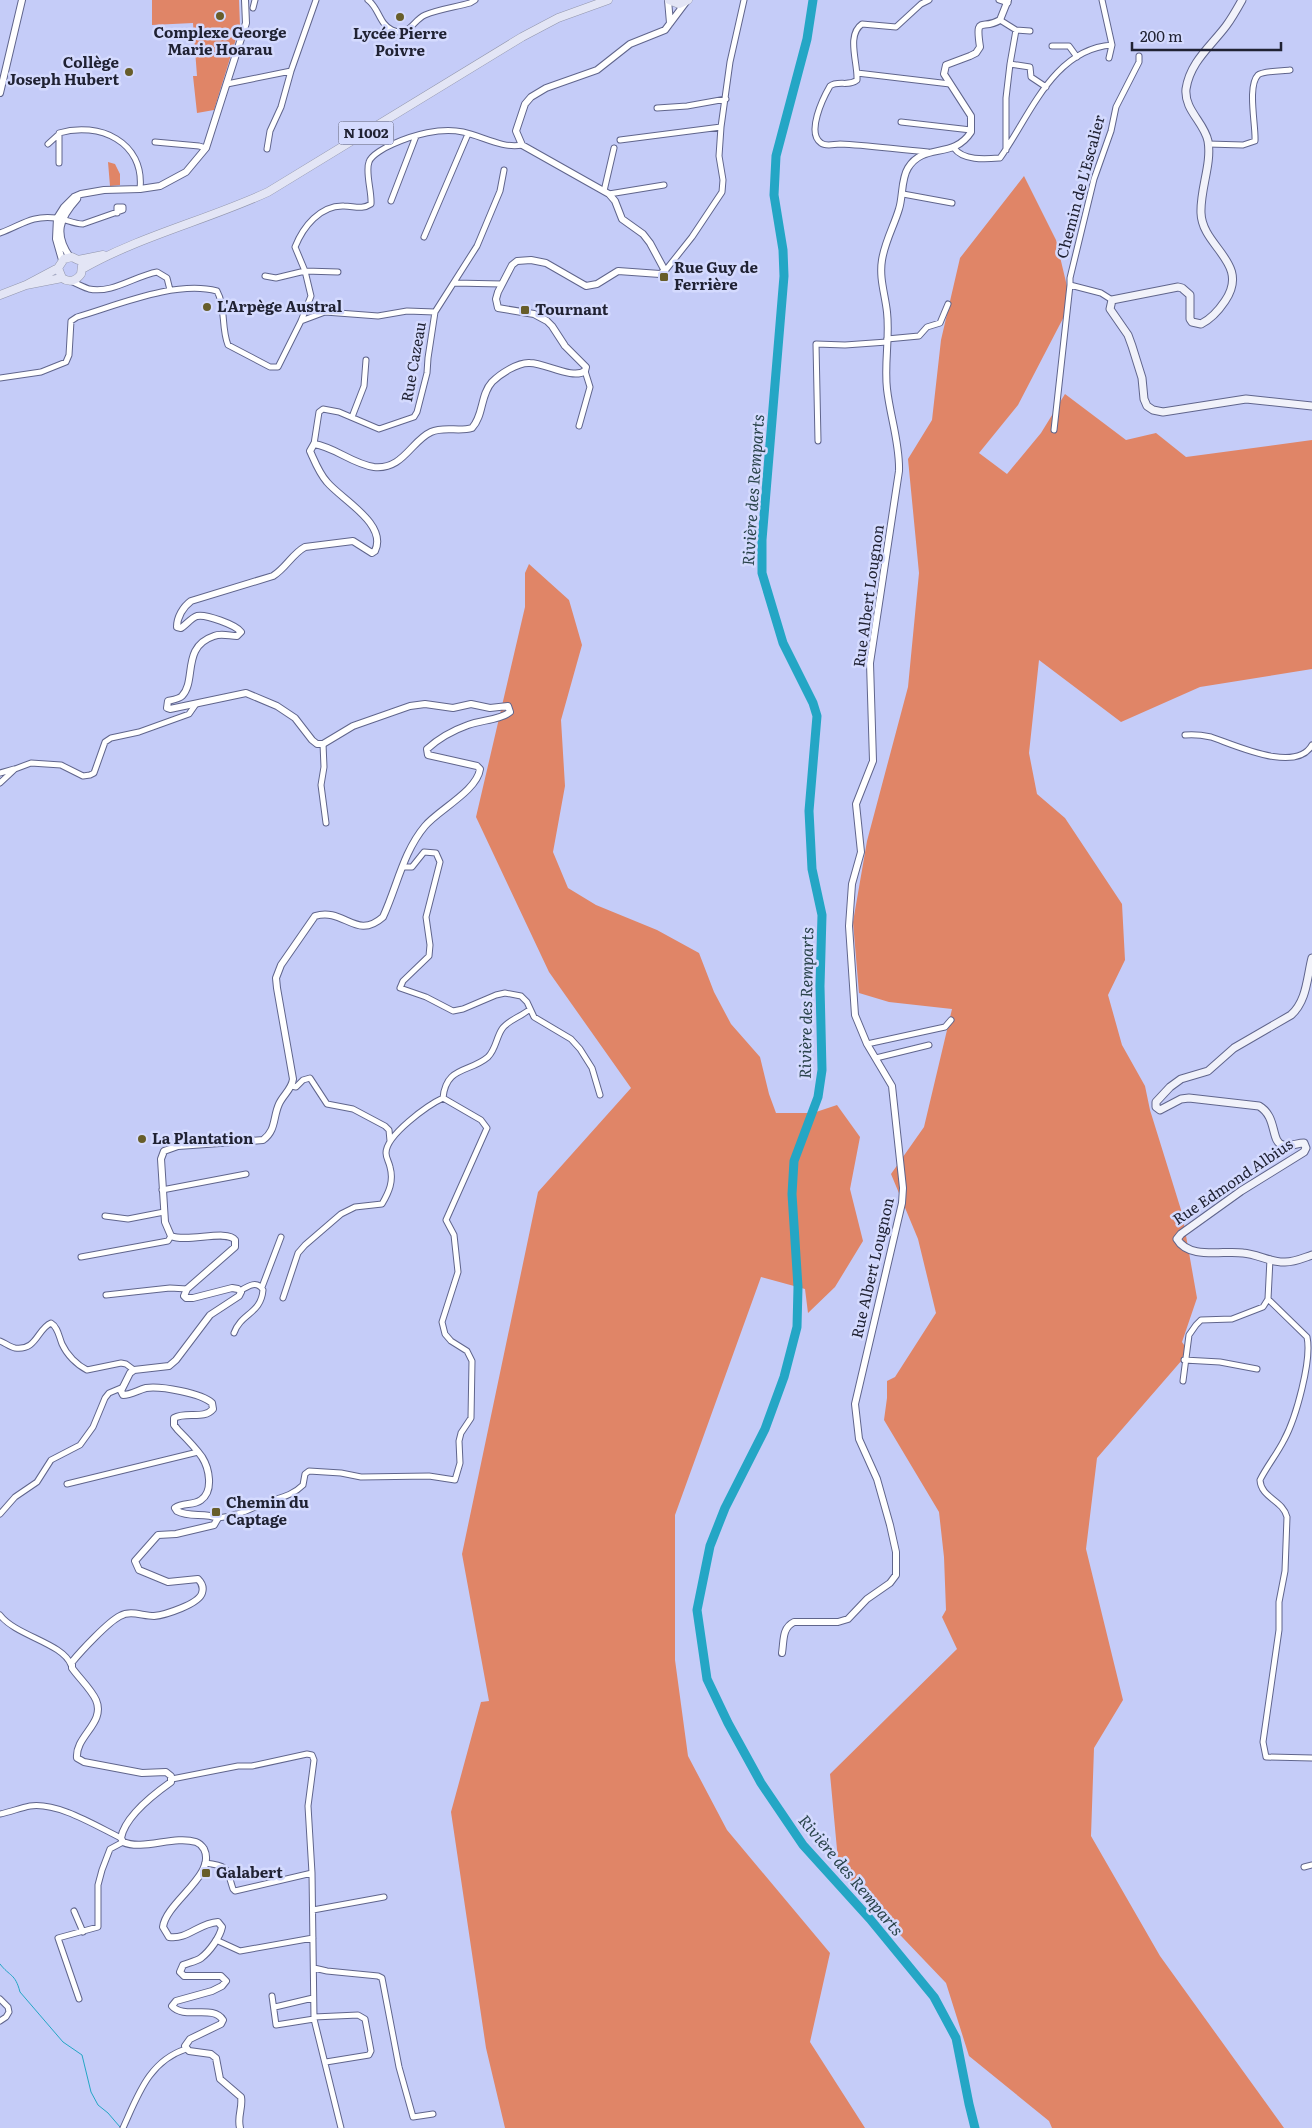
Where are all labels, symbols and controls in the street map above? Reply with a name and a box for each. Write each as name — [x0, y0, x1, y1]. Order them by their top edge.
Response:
marker: Complexe George Marie Hoarau — [214, 10, 226, 22]
marker: Lycée Pierre Poivre — [394, 11, 406, 23]
place label: Complexe George Marie Hoarau — [154, 20, 287, 60]
scale bar — [1132, 20, 1281, 52]
place label: Lycée Pierre Poivre — [353, 21, 447, 61]
text: 200 m — [1140, 24, 1183, 47]
place label: Collège Joseph Hubert — [8, 50, 119, 90]
marker: Collège Joseph Hubert — [123, 66, 135, 78]
street label: Chemin de L'Escalier — [1049, 112, 1110, 261]
road number: N 1002 — [338, 122, 394, 144]
place label: Rue Guy de Ferrière — [674, 255, 758, 295]
marker: Rue Guy de Ferrière — [658, 271, 670, 283]
place label: L'Arpège Austral — [217, 294, 343, 317]
place label: Tournant — [535, 297, 609, 320]
marker: L'Arpège Austral — [201, 301, 213, 313]
marker: Tournant — [519, 304, 531, 316]
street label: Rue Cazeau — [394, 319, 431, 404]
water label: Rivière des Remparts — [735, 413, 769, 567]
street label: Rue Albert Lougnon — [846, 523, 889, 669]
water label: Rivière des Remparts — [792, 927, 818, 1079]
place label: La Plantation — [152, 1126, 254, 1149]
street label: Rue Edmond Albius — [1167, 1132, 1297, 1230]
marker: La Plantation — [136, 1133, 148, 1145]
street label: Rue Albert Lougnon — [844, 1195, 899, 1340]
place label: Chemin du Captage — [226, 1490, 309, 1530]
marker: Chemin du Captage — [210, 1506, 222, 1518]
water label: Rivière des Remparts — [794, 1808, 910, 1940]
place label: Galabert — [216, 1860, 283, 1883]
marker: Galabert — [200, 1867, 212, 1879]

